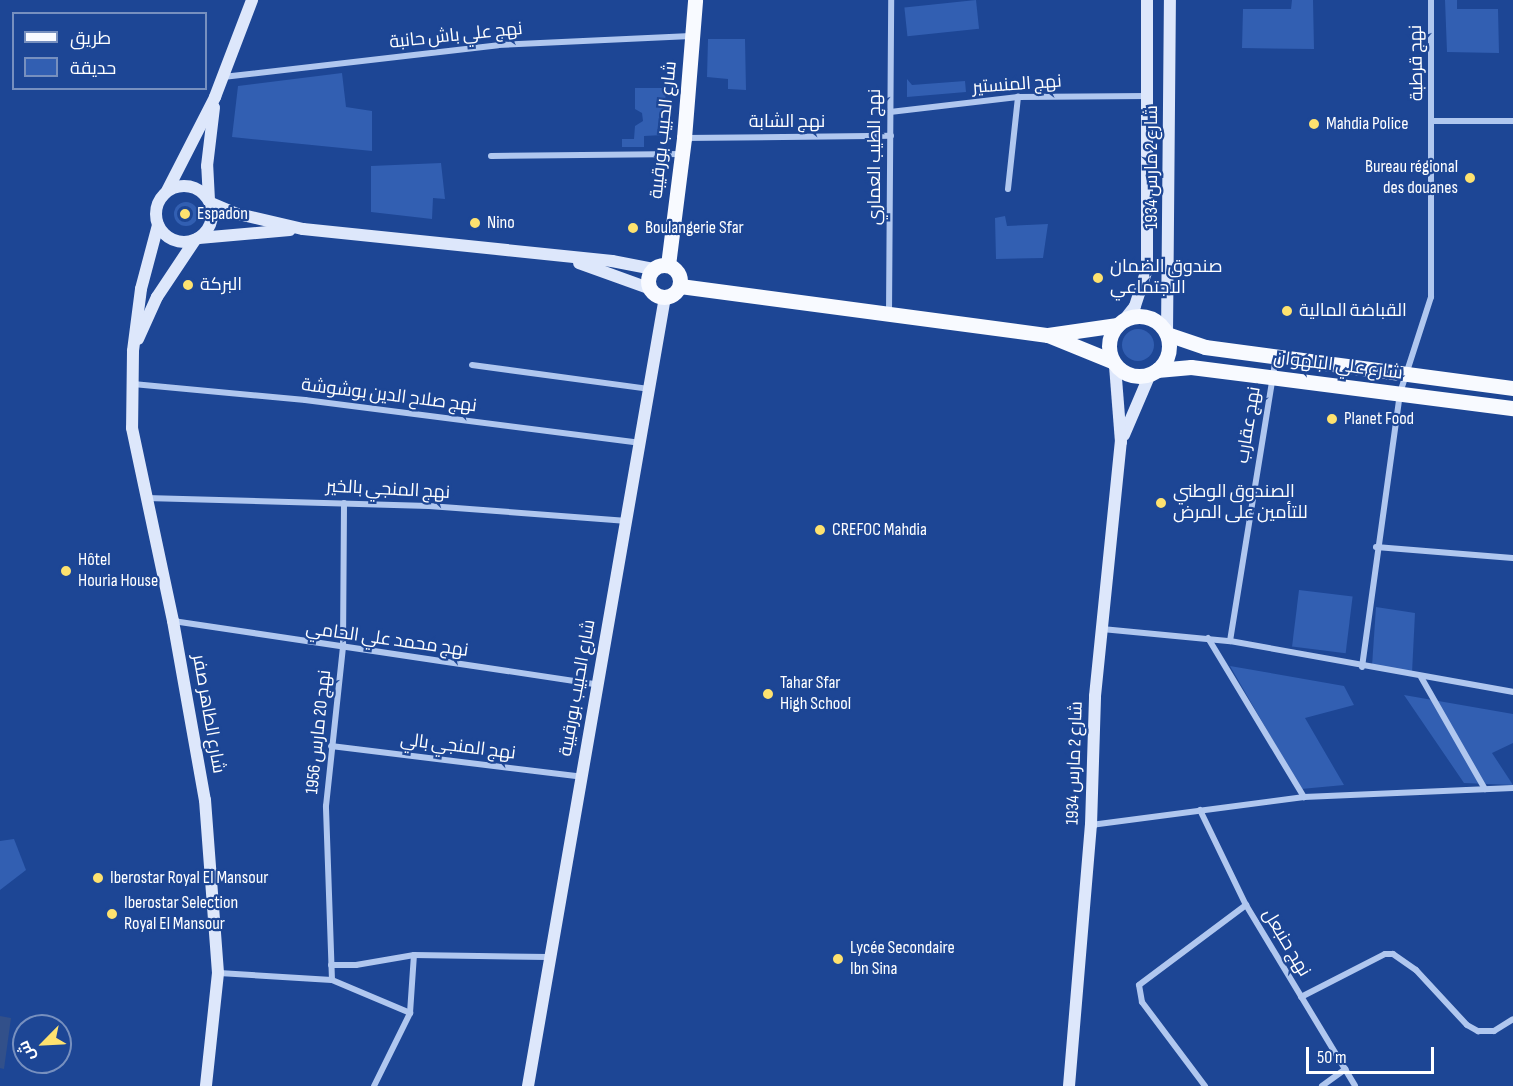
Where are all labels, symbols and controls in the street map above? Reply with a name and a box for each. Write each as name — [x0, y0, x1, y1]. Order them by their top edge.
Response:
legend — [12, 12, 207, 90]
street label: نهج علي باش حانبة — [388, 18, 524, 54]
street label: نهج قرطبة — [1406, 25, 1428, 101]
text: طريق — [70, 28, 111, 49]
text: حديقة — [70, 58, 116, 79]
street label: شارع الحبيب بورقيبة — [646, 60, 682, 200]
street label: نهج المنستير — [972, 71, 1062, 99]
street label: نهج الطيب العماري — [864, 89, 886, 225]
street label: شارع 2 مارس 1934 — [1141, 105, 1163, 229]
street label: نهج الشابة — [749, 111, 825, 133]
place label: Mahdia Police — [1326, 113, 1408, 135]
marker: Mahdia Police — [1307, 117, 1321, 131]
place label: Bureau régional des douanes — [1365, 157, 1458, 200]
marker: Bureau régional des douanes — [1463, 171, 1477, 185]
place label: Espadon — [197, 203, 248, 225]
marker: Espadon — [178, 207, 192, 221]
place label: Nino — [487, 212, 515, 234]
marker: Nino — [468, 216, 482, 230]
place label: Boulangerie Sfar — [645, 217, 744, 239]
marker: Boulangerie Sfar — [626, 221, 640, 235]
place label: صندوق الضمان الاجتماعي — [1110, 257, 1222, 300]
marker: صندوق الضمان الاجتماعي — [1091, 271, 1105, 285]
place label: البركة — [200, 274, 242, 296]
marker: البركة — [181, 278, 195, 292]
place label: القباضة المالية — [1299, 300, 1407, 322]
marker: القباضة المالية — [1280, 304, 1294, 318]
street label: شارع علي البلهوان — [1272, 347, 1404, 385]
street label: نهج صلاح الدين بوشوشة — [300, 375, 478, 417]
street label: نهج عقارب — [1232, 385, 1266, 465]
place label: Planet Food — [1344, 408, 1414, 430]
marker: Planet Food — [1325, 412, 1339, 426]
street label: نهج المنجي بالخير — [325, 476, 451, 504]
place label: الصندوق الوطني للتأمين على المرض — [1173, 482, 1308, 524]
marker: الصندوق الوطني للتأمين على المرض — [1154, 496, 1168, 510]
place label: CREFOC Mahdia — [832, 519, 927, 541]
marker: CREFOC Mahdia — [813, 523, 827, 537]
place label: Hôtel Houria House — [78, 550, 158, 592]
marker: Hôtel Houria House — [59, 564, 73, 578]
street label: نهج محمد علي الحامي — [304, 618, 470, 662]
street label: شارع الحبيب بورقيبة — [555, 618, 601, 758]
street label: شارع الطاهر صفر — [187, 653, 229, 775]
street label: نهج 20 مارس 1956 — [302, 669, 336, 795]
place label: Tahar Sfar High School — [780, 673, 851, 716]
marker: Tahar Sfar High School — [761, 687, 775, 701]
street label: شارع 2 مارس 1934 — [1062, 701, 1088, 825]
street label: نهج المنجي بالي — [399, 729, 517, 765]
place label: Iberostar Royal El Mansour — [110, 867, 268, 889]
marker: Iberostar Royal El Mansour — [91, 871, 105, 885]
place label: Iberostar Selection Royal El Mansour — [124, 893, 238, 936]
street label: نهج حنبعل — [1257, 905, 1315, 981]
marker: Iberostar Selection Royal El Mansour — [105, 907, 119, 921]
place label: Lycée Secondaire Ibn Sina — [850, 938, 955, 980]
marker: Lycée Secondaire Ibn Sina — [831, 952, 845, 966]
north arrow — [12, 1014, 72, 1074]
scale bar — [1309, 1035, 1436, 1073]
text: ش — [14, 1037, 40, 1064]
text: 50 m — [1317, 1047, 1347, 1068]

